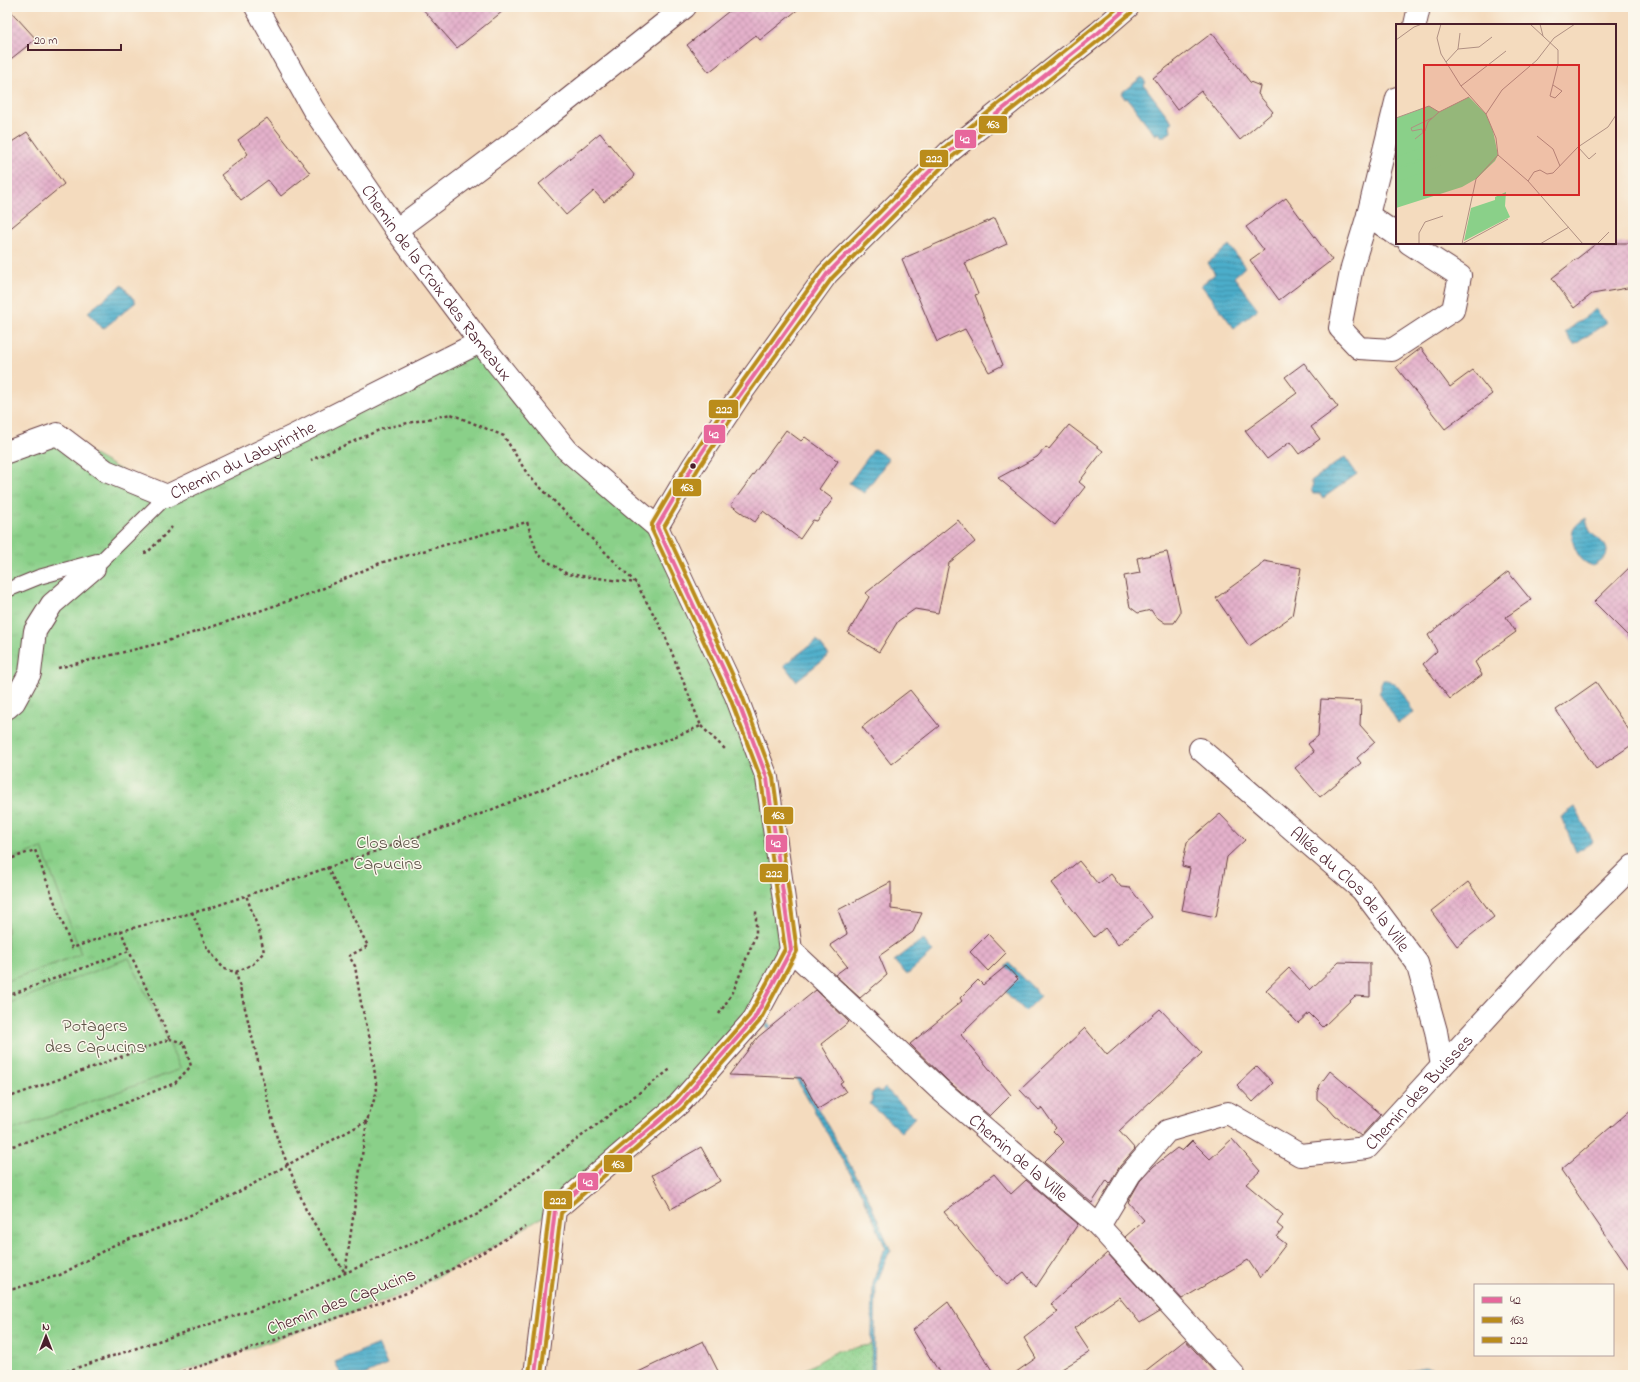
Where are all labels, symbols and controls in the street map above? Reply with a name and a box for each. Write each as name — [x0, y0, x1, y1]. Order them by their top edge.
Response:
inset map — [1396, 24, 1616, 244]
scale bar — [28, 26, 121, 52]
text: 20 m — [34, 32, 57, 50]
line badge: 163 — [978, 115, 1008, 134]
text: 163 — [987, 117, 1000, 133]
line badge: 42 — [954, 129, 977, 149]
text: 42 — [959, 132, 971, 148]
line badge: 222 — [919, 149, 949, 168]
text: 222 — [925, 151, 943, 167]
street label: Chemin de la Croix des Rameaux — [353, 180, 518, 387]
line badge: 222 — [708, 399, 739, 419]
text: 222 — [715, 402, 733, 418]
street label: Chemin du Labyrinthe — [166, 415, 321, 508]
line badge: 42 — [703, 424, 726, 444]
text: 42 — [708, 427, 720, 443]
unlabelled marker — [688, 461, 698, 471]
line badge: 163 — [672, 478, 702, 497]
text: 163 — [681, 480, 694, 496]
line badge: 163 — [763, 806, 794, 825]
text: 163 — [772, 808, 785, 824]
street label: Allée du Clos de la Ville — [1283, 822, 1416, 959]
park label: Clos des Capucins — [354, 831, 422, 878]
line badge: 42 — [765, 834, 788, 853]
text: 42 — [770, 836, 782, 852]
line badge: 222 — [759, 863, 789, 883]
text: 222 — [765, 866, 783, 882]
park label: Potagers des Capucins — [45, 1014, 145, 1061]
street label: Chemin des Buisses — [1360, 1029, 1481, 1157]
street label: Chemin de la Ville — [962, 1109, 1074, 1210]
line badge: 163 — [603, 1154, 633, 1173]
text: 163 — [612, 1157, 625, 1173]
line badge: 42 — [577, 1172, 599, 1191]
text: 42 — [582, 1175, 594, 1191]
line badge: 222 — [543, 1190, 573, 1210]
text: 222 — [549, 1193, 567, 1209]
street label: Chemin des Capucins — [263, 1262, 420, 1343]
legend — [1474, 1284, 1614, 1356]
text: 42 — [1510, 1292, 1521, 1310]
text: 163 — [1510, 1312, 1524, 1330]
north arrow — [26, 1316, 66, 1356]
text: N — [42, 1319, 50, 1335]
text: 222 — [1510, 1332, 1528, 1350]

